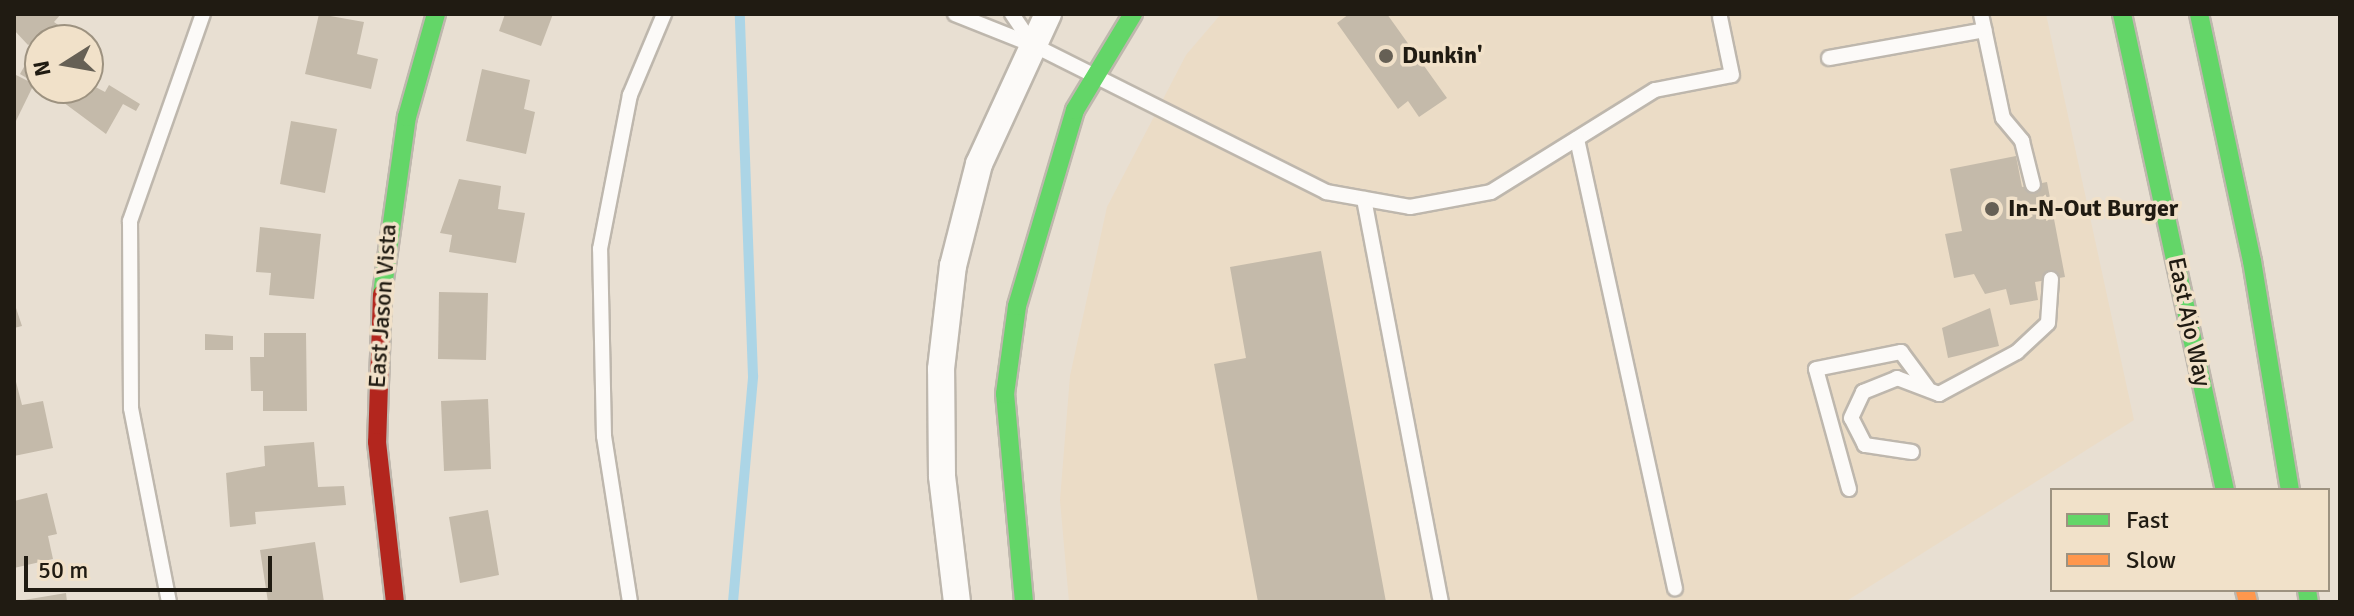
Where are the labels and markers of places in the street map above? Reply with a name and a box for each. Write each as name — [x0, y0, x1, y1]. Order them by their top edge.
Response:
place label: Dunkin' — [1402, 42, 1483, 70]
marker: Dunkin' — [1377, 47, 1395, 65]
place label: In-N-Out Burger — [2008, 195, 2178, 223]
marker: In-N-Out Burger — [1983, 200, 2001, 218]

